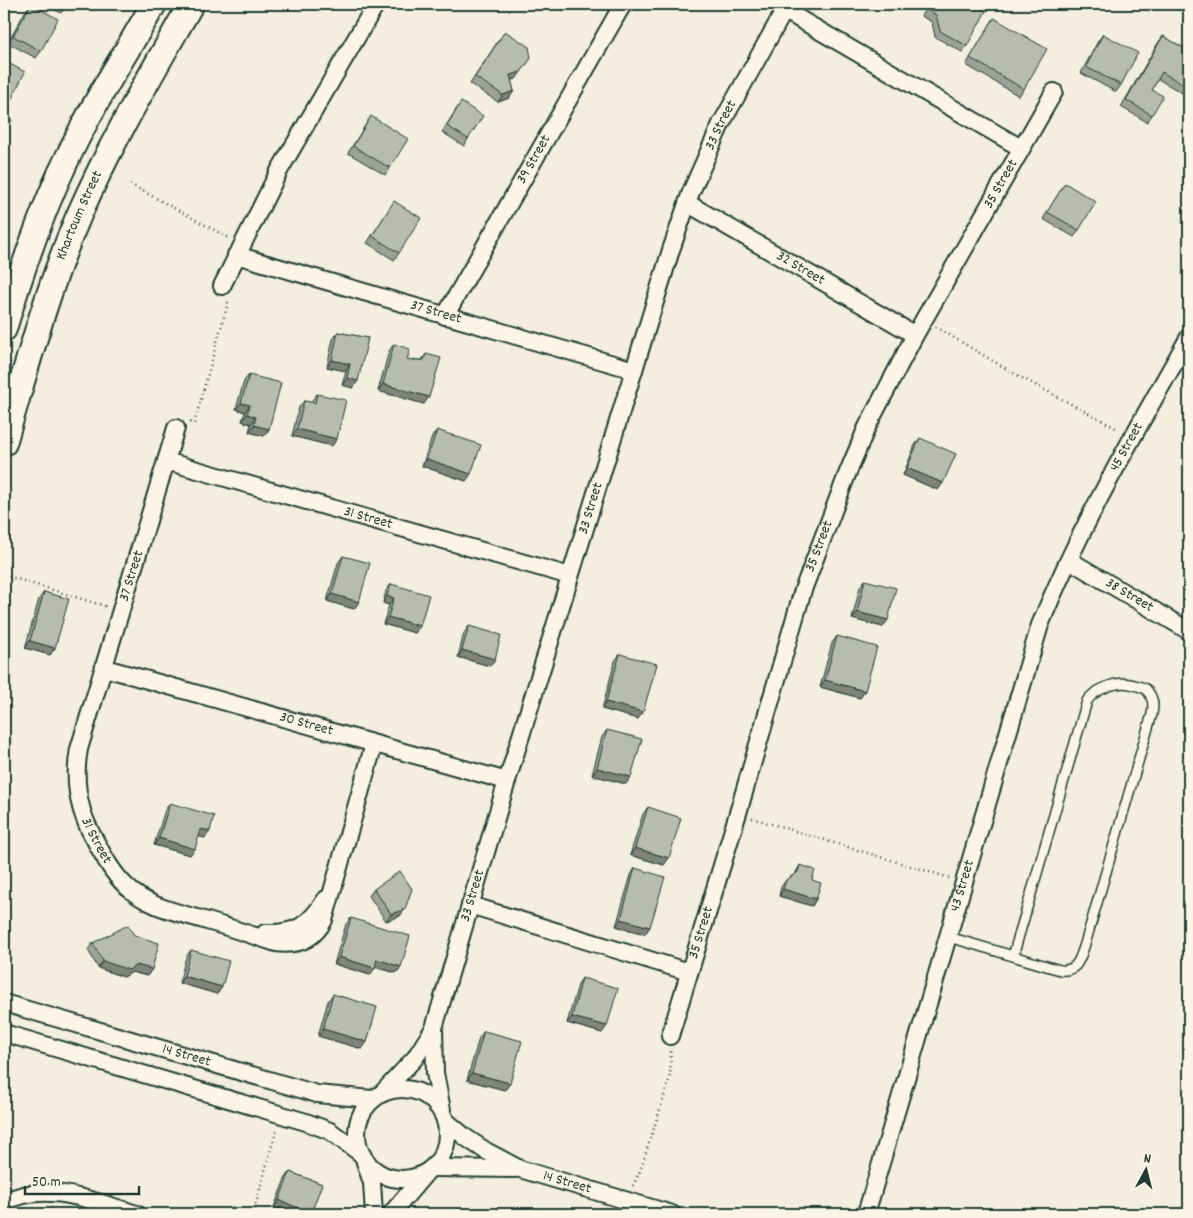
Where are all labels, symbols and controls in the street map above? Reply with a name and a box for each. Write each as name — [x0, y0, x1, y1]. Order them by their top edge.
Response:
street label: 33 Street — [700, 96, 743, 154]
street label: 39 Street — [511, 131, 557, 188]
street label: 35 Street — [978, 155, 1024, 213]
street label: Khartoum Street — [51, 167, 109, 263]
street label: 32 Street — [772, 246, 829, 292]
street label: 37 Street — [408, 295, 464, 331]
street label: 45 Street — [1104, 418, 1150, 476]
street label: 33 Street — [573, 479, 610, 537]
street label: 31 Street — [341, 501, 395, 536]
street label: 35 Street — [800, 517, 840, 575]
street label: 37 Street — [114, 547, 150, 604]
street label: 38 Street — [1101, 573, 1158, 619]
street label: 30 Street — [277, 707, 336, 743]
street label: 31 Street — [74, 814, 117, 869]
street label: 43 Street — [945, 857, 981, 914]
street label: 33 Street — [455, 867, 491, 925]
street label: 35 Street — [683, 903, 720, 962]
street label: 14 Street — [160, 1039, 214, 1074]
north arrow — [1120, 1146, 1170, 1196]
text: N — [1143, 1149, 1152, 1169]
scale bar — [25, 1163, 139, 1195]
street label: 14 Street — [540, 1165, 594, 1201]
text: 50 m — [32, 1172, 61, 1194]

